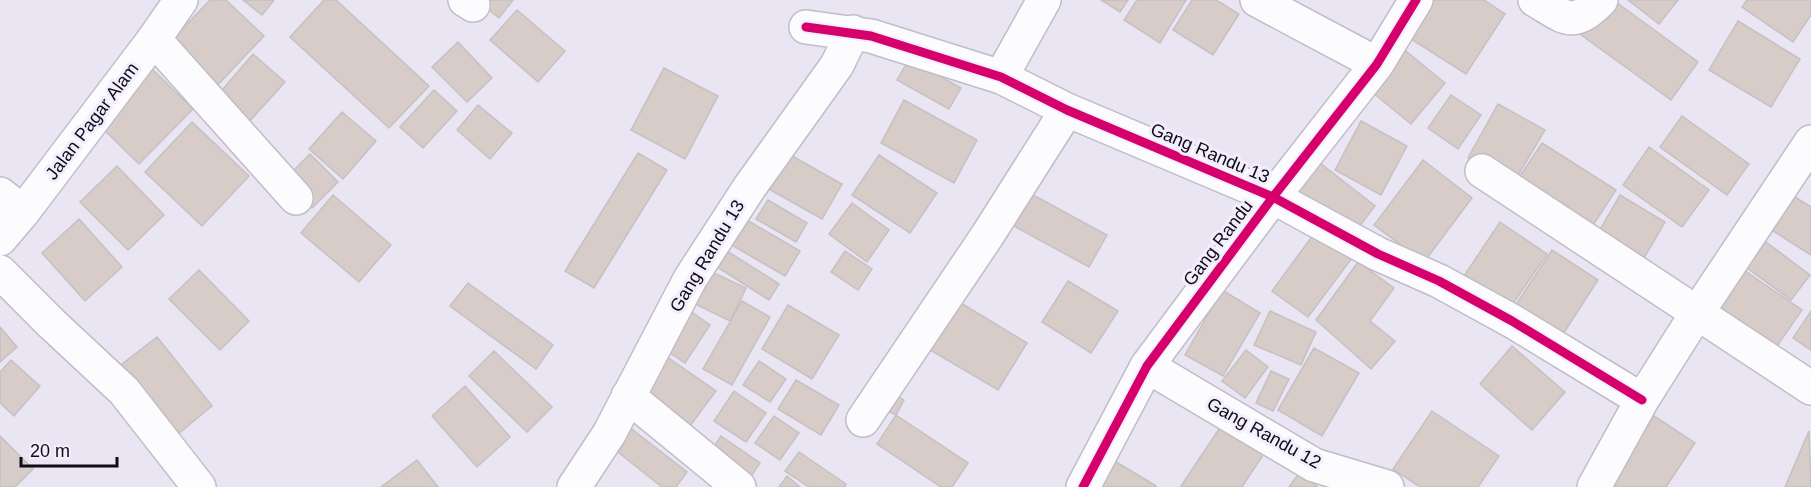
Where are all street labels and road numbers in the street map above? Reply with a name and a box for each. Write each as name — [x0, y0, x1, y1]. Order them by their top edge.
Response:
street label: Jalan Pagar Alam — [42, 59, 142, 183]
street label: Gang Randu 13 — [1148, 119, 1272, 187]
street label: Gang Randu 13 — [666, 196, 748, 316]
street label: Gang Randu — [1179, 196, 1257, 290]
street label: Gang Randu 12 — [1204, 393, 1324, 473]

